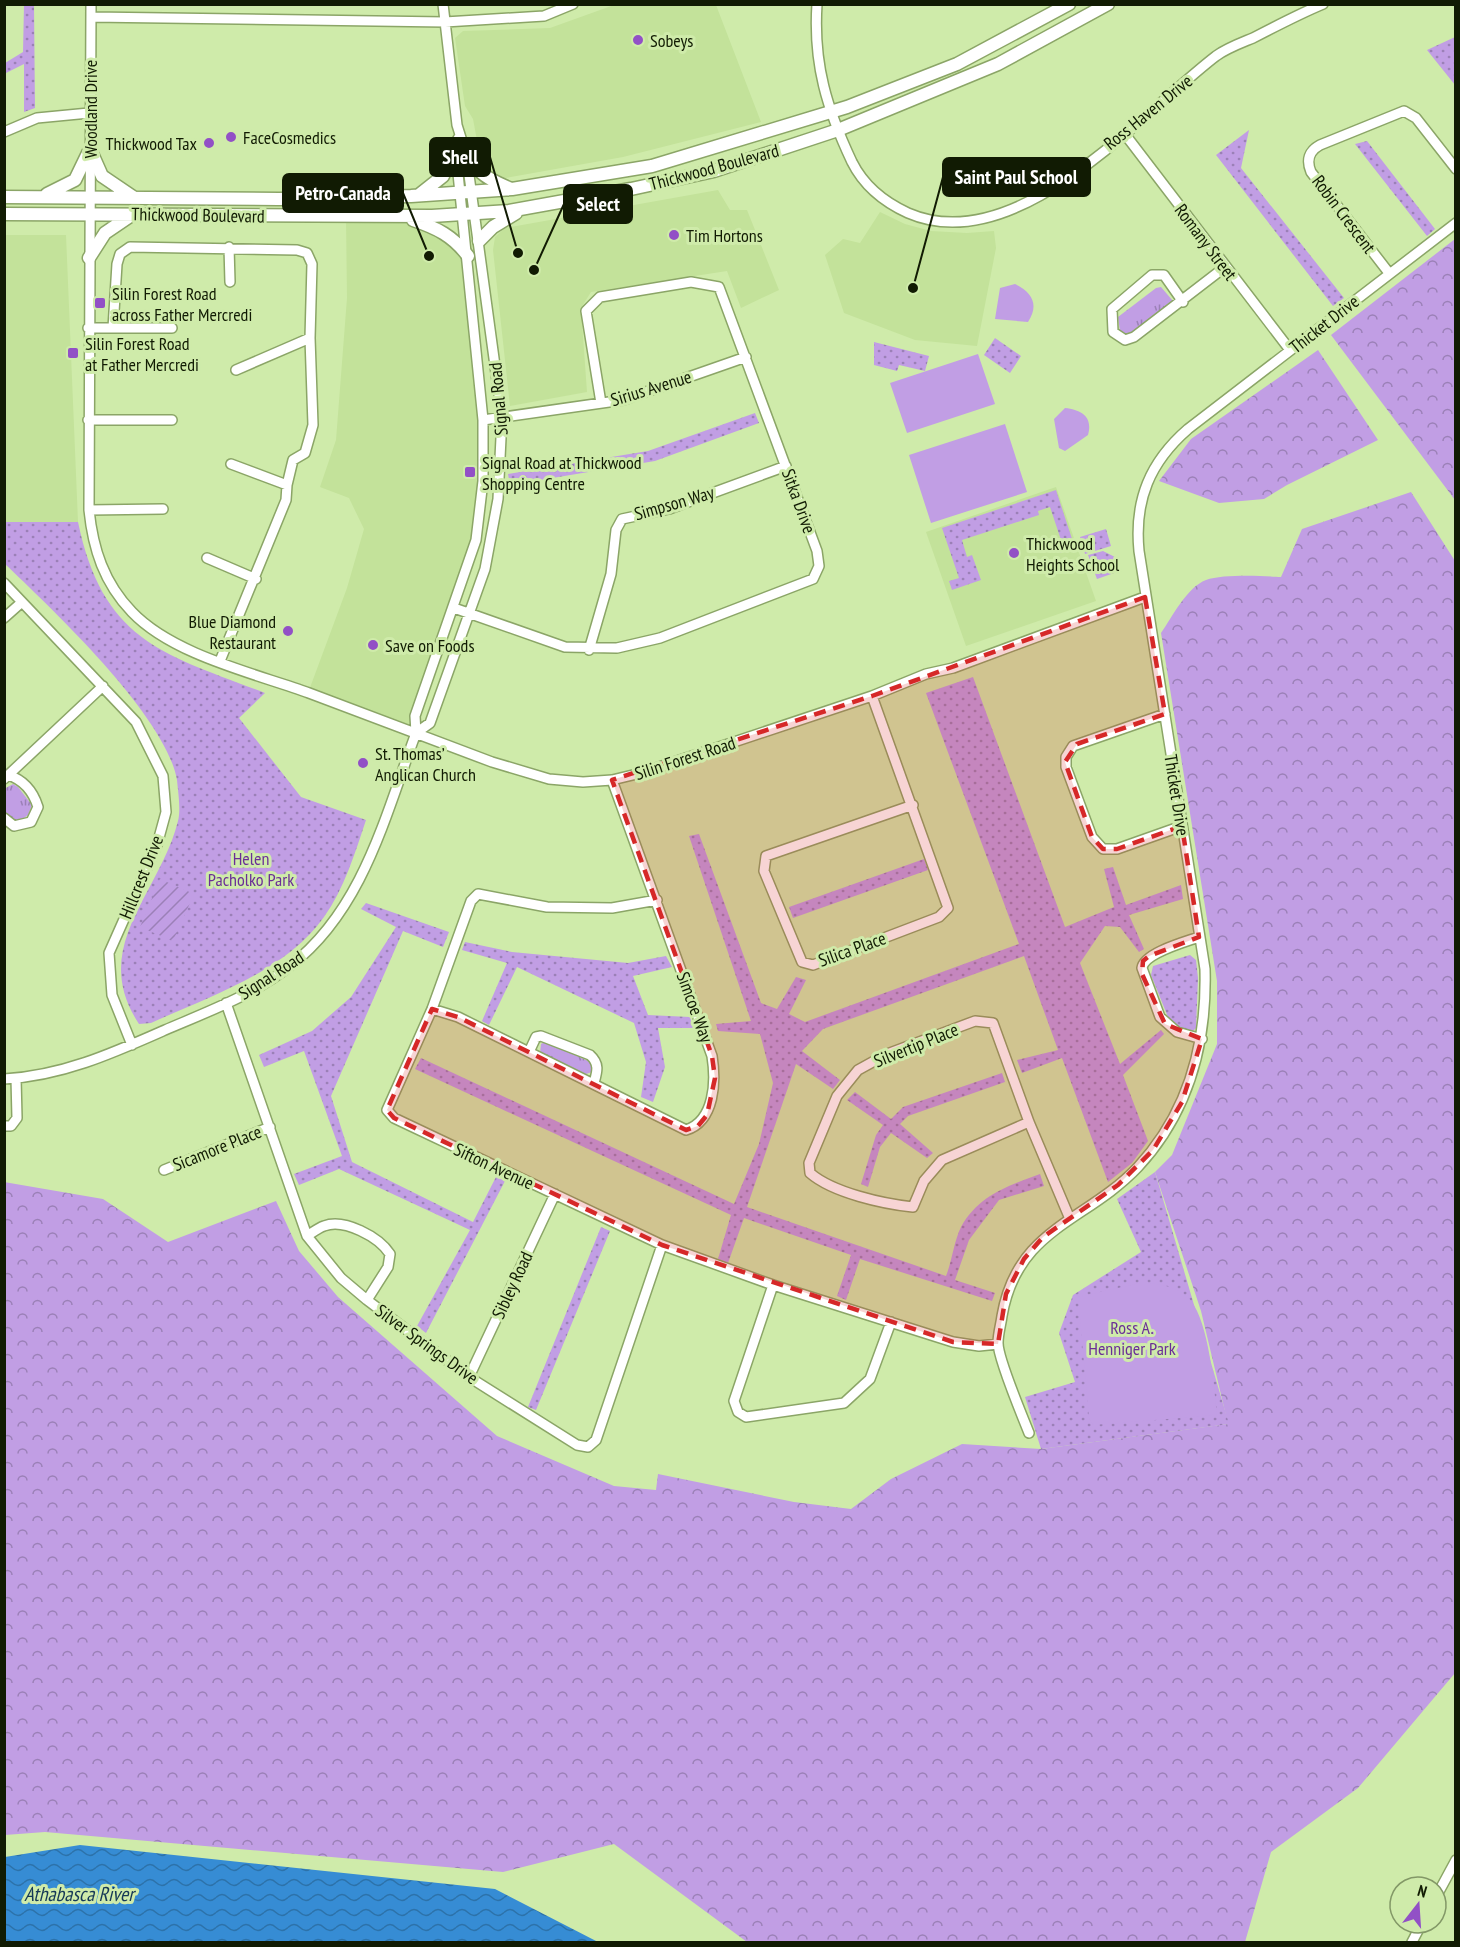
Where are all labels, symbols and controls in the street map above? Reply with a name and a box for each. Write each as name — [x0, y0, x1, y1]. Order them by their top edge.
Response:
place label: Sobeys — [650, 29, 693, 52]
marker: Sobeys — [631, 33, 645, 47]
street label: Woodland Drive — [79, 60, 102, 158]
street label: Ross Haven Drive — [1099, 69, 1197, 155]
place label: FaceCosmedics — [243, 126, 336, 149]
marker: FaceCosmedics — [224, 130, 238, 144]
place label: Thickwood Tax — [105, 132, 198, 155]
marker: Thickwood Tax — [202, 136, 216, 150]
callout: Shell — [430, 138, 490, 176]
street label: Thickwood Boulevard — [647, 139, 781, 195]
text: Shell — [442, 144, 478, 170]
callout: Saint Paul School — [943, 158, 1090, 196]
text: Saint Paul School — [954, 164, 1078, 190]
street label: Robin Crescent — [1307, 170, 1381, 258]
callout: Petro-Canada — [283, 174, 403, 212]
text: Petro-Canada — [295, 180, 391, 206]
callout: Select — [564, 185, 632, 223]
text: Select — [576, 191, 620, 217]
street label: Romany Street — [1170, 199, 1242, 285]
street label: Thickwood Boulevard — [131, 202, 265, 228]
place label: Tim Hortons — [686, 224, 763, 247]
marker: Tim Hortons — [667, 228, 681, 242]
place label: Silin Forest Road across Father Mercredi — [112, 282, 252, 326]
street label: Thicket Drive — [1285, 290, 1363, 358]
marker: Silin Forest Road across Father Mercredi — [93, 296, 107, 310]
place label: Silin Forest Road at Father Mercredi — [85, 332, 199, 376]
marker: Silin Forest Road at Father Mercredi — [66, 346, 80, 360]
street label: Signal Road — [483, 362, 513, 436]
street label: Sirius Avenue — [608, 365, 694, 411]
place label: Signal Road at Thickwood Shopping Centre — [482, 451, 642, 495]
marker: Signal Road at Thickwood Shopping Centre — [463, 465, 477, 479]
street label: Sitka Drive — [777, 465, 821, 537]
street label: Simpson Way — [631, 481, 717, 525]
place label: Thickwood Heights School — [1026, 532, 1120, 576]
marker: Thickwood Heights School — [1007, 546, 1021, 560]
place label: Blue Diamond Restaurant — [189, 610, 276, 654]
marker: Blue Diamond Restaurant — [281, 624, 295, 638]
place label: Save on Foods — [385, 634, 475, 657]
marker: Save on Foods — [366, 638, 380, 652]
street label: Silin Forest Road — [632, 731, 738, 785]
place label: St. Thomas’ Anglican Church — [375, 742, 476, 786]
street label: Thicket Drive — [1159, 753, 1195, 837]
marker: St. Thomas’ Anglican Church — [356, 756, 370, 770]
street label: Hillcrest Drive — [114, 832, 168, 922]
park label: Helen Pacholko Park — [208, 847, 294, 891]
street label: Silica Place — [815, 926, 889, 972]
street label: Signal Road — [234, 945, 308, 1005]
street label: Simcoe Way — [672, 968, 718, 1046]
street label: Silvertip Place — [870, 1018, 962, 1072]
street label: Sicamore Place — [169, 1120, 265, 1176]
street label: Sifton Avenue — [450, 1138, 538, 1194]
street label: Sibley Road — [486, 1248, 538, 1322]
street label: Silver Springs Drive — [371, 1299, 483, 1389]
park label: Ross A. Henniger Park — [1088, 1316, 1176, 1360]
north arrow — [1388, 1875, 1448, 1935]
text: N — [1415, 1880, 1429, 1901]
water label: Athabasca River — [24, 1881, 136, 1907]

